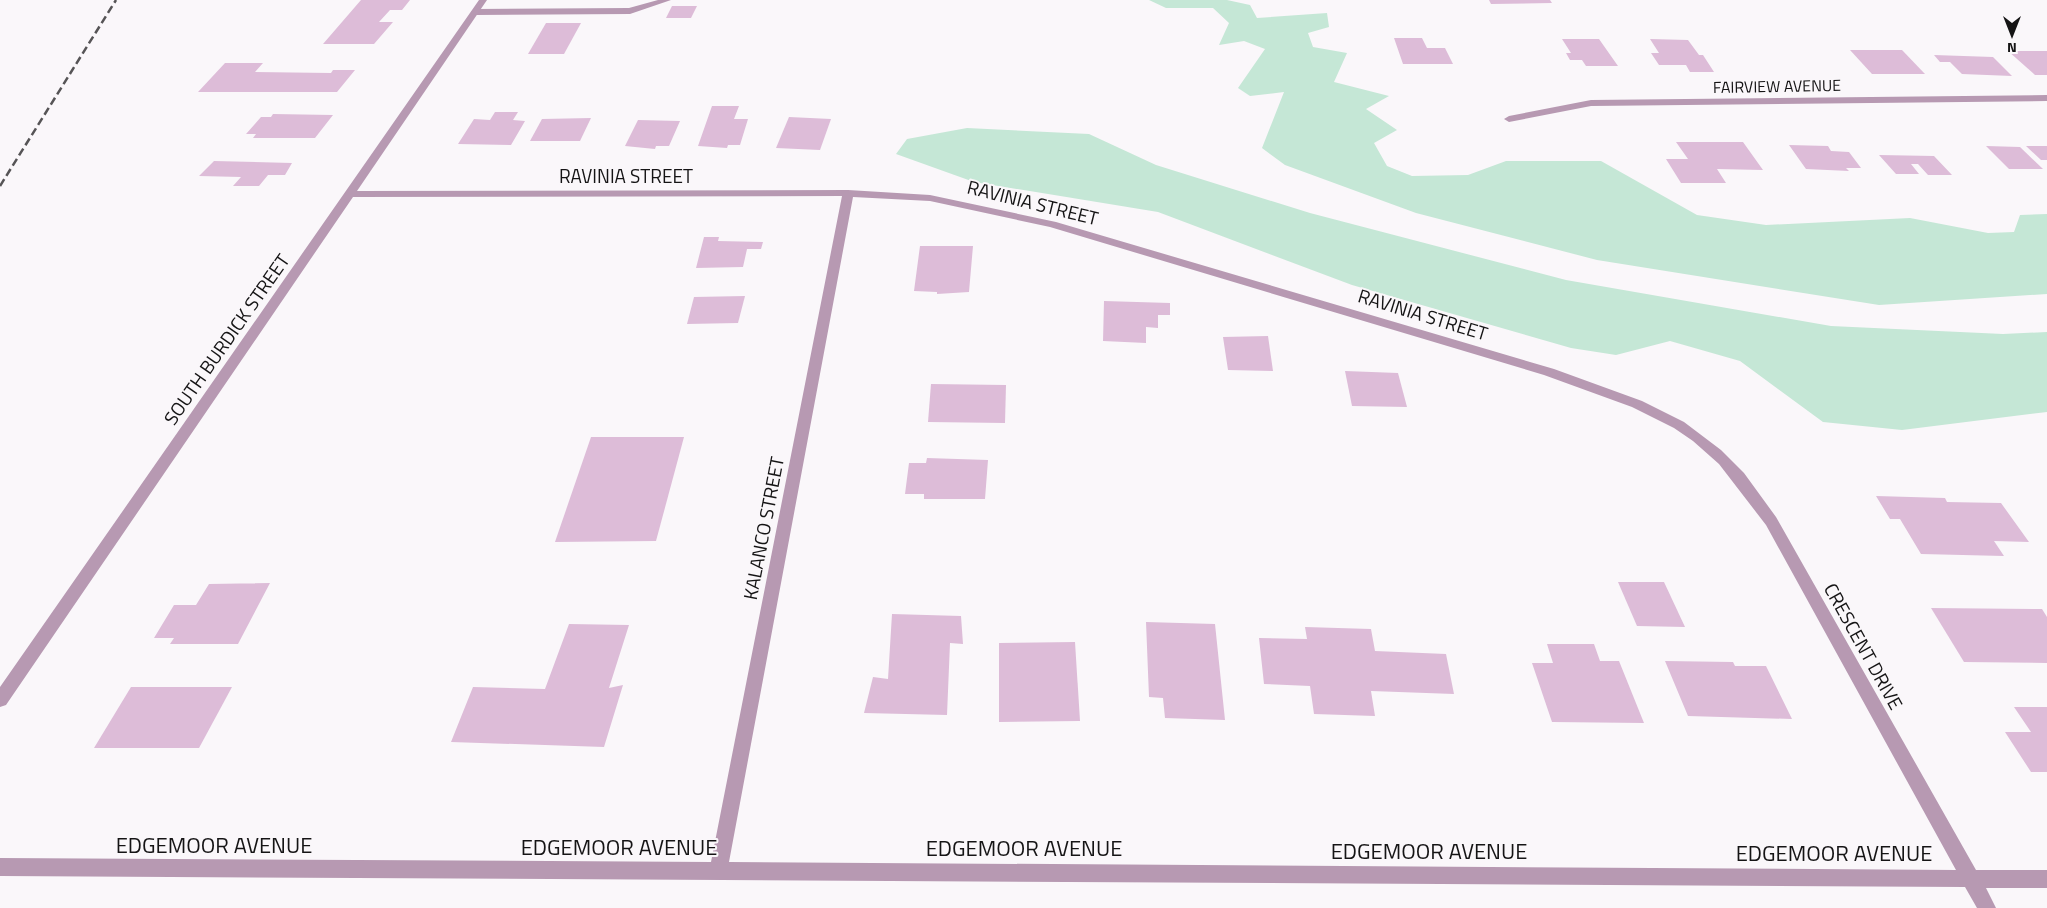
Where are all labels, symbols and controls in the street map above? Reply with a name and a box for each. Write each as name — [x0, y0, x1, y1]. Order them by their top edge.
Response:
north arrow — [1987, 10, 2037, 60]
text: N — [2007, 38, 2017, 59]
street label: FAIRVIEW AVENUE — [1713, 73, 1841, 99]
street label: RAVINIA STREET — [559, 161, 693, 190]
street label: RAVINIA STREET — [964, 172, 1102, 232]
street label: SOUTH BURDICK STREET — [156, 248, 296, 430]
street label: RAVINIA STREET — [1355, 281, 1491, 347]
street label: KALANCO STREET — [735, 454, 791, 602]
street label: CRESCENT DRIVE — [1817, 577, 1911, 715]
street label: EDGEMOOR AVENUE — [116, 828, 312, 862]
street label: EDGEMOOR AVENUE — [521, 830, 717, 864]
street label: EDGEMOOR AVENUE — [926, 831, 1122, 865]
street label: EDGEMOOR AVENUE — [1331, 834, 1527, 868]
street label: EDGEMOOR AVENUE — [1736, 836, 1932, 870]

